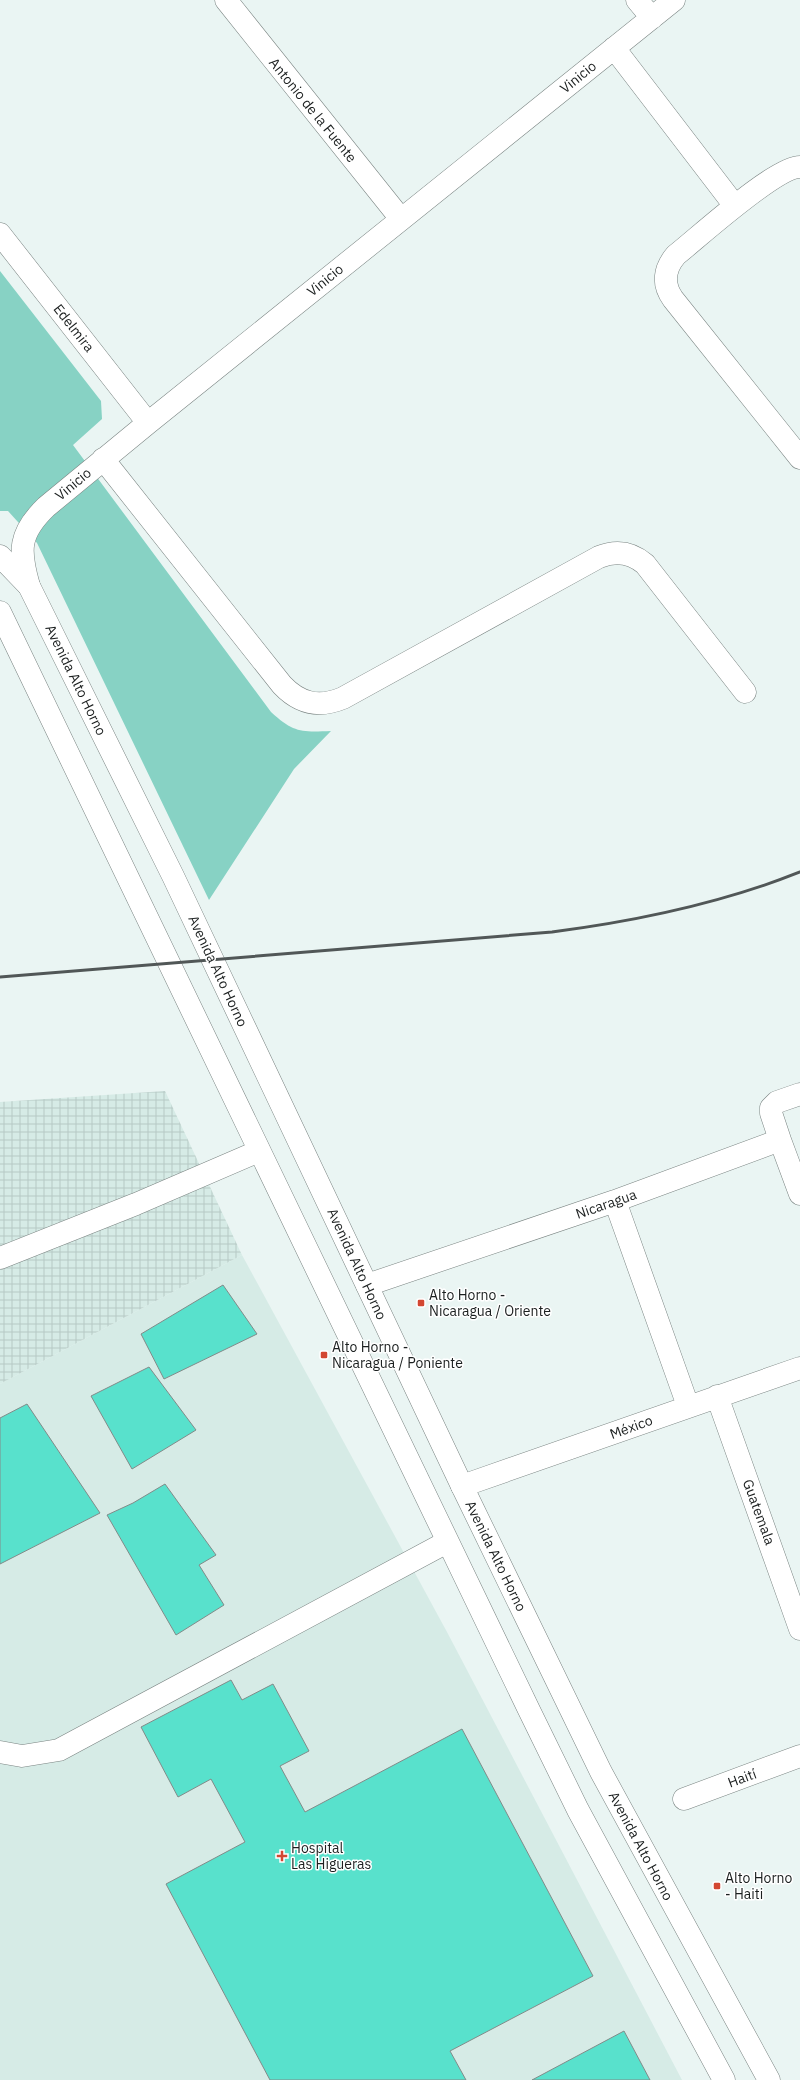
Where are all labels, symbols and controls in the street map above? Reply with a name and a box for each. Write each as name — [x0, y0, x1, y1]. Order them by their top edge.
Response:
street label: Antonio de la Fuente — [265, 54, 361, 166]
street label: Vinicio — [556, 57, 600, 97]
street label: Vinicio — [303, 260, 347, 300]
street label: Edelmira — [50, 300, 99, 356]
street label: Vinicio — [51, 464, 95, 504]
street label: Avenida Alto Horno — [41, 622, 111, 738]
street label: Avenida Alto Horno — [184, 912, 252, 1030]
street label: Nicaragua — [573, 1185, 639, 1223]
street label: Avenida Alto Horno — [323, 1205, 391, 1323]
place label: Alto Horno - Nicaragua / Oriente — [429, 1286, 551, 1320]
marker: Alto Horno - Nicaragua / Oriente — [416, 1298, 426, 1308]
place label: Alto Horno - Nicaragua / Poniente — [332, 1338, 463, 1372]
marker: Alto Horno - Nicaragua / Poniente — [319, 1350, 329, 1360]
street label: México — [607, 1411, 655, 1443]
street label: Guatemala — [739, 1477, 779, 1548]
street label: Avenida Alto Horno — [461, 1498, 531, 1614]
street label: Haití — [725, 1764, 759, 1791]
street label: Avenida Alto Horno — [605, 1788, 677, 1904]
place label: Hospital Las Higueras — [291, 1839, 372, 1873]
marker: Hospital Las Higueras — [276, 1850, 288, 1862]
place label: Alto Horno - Haiti — [725, 1869, 793, 1903]
marker: Alto Horno - Haiti — [712, 1881, 722, 1891]

